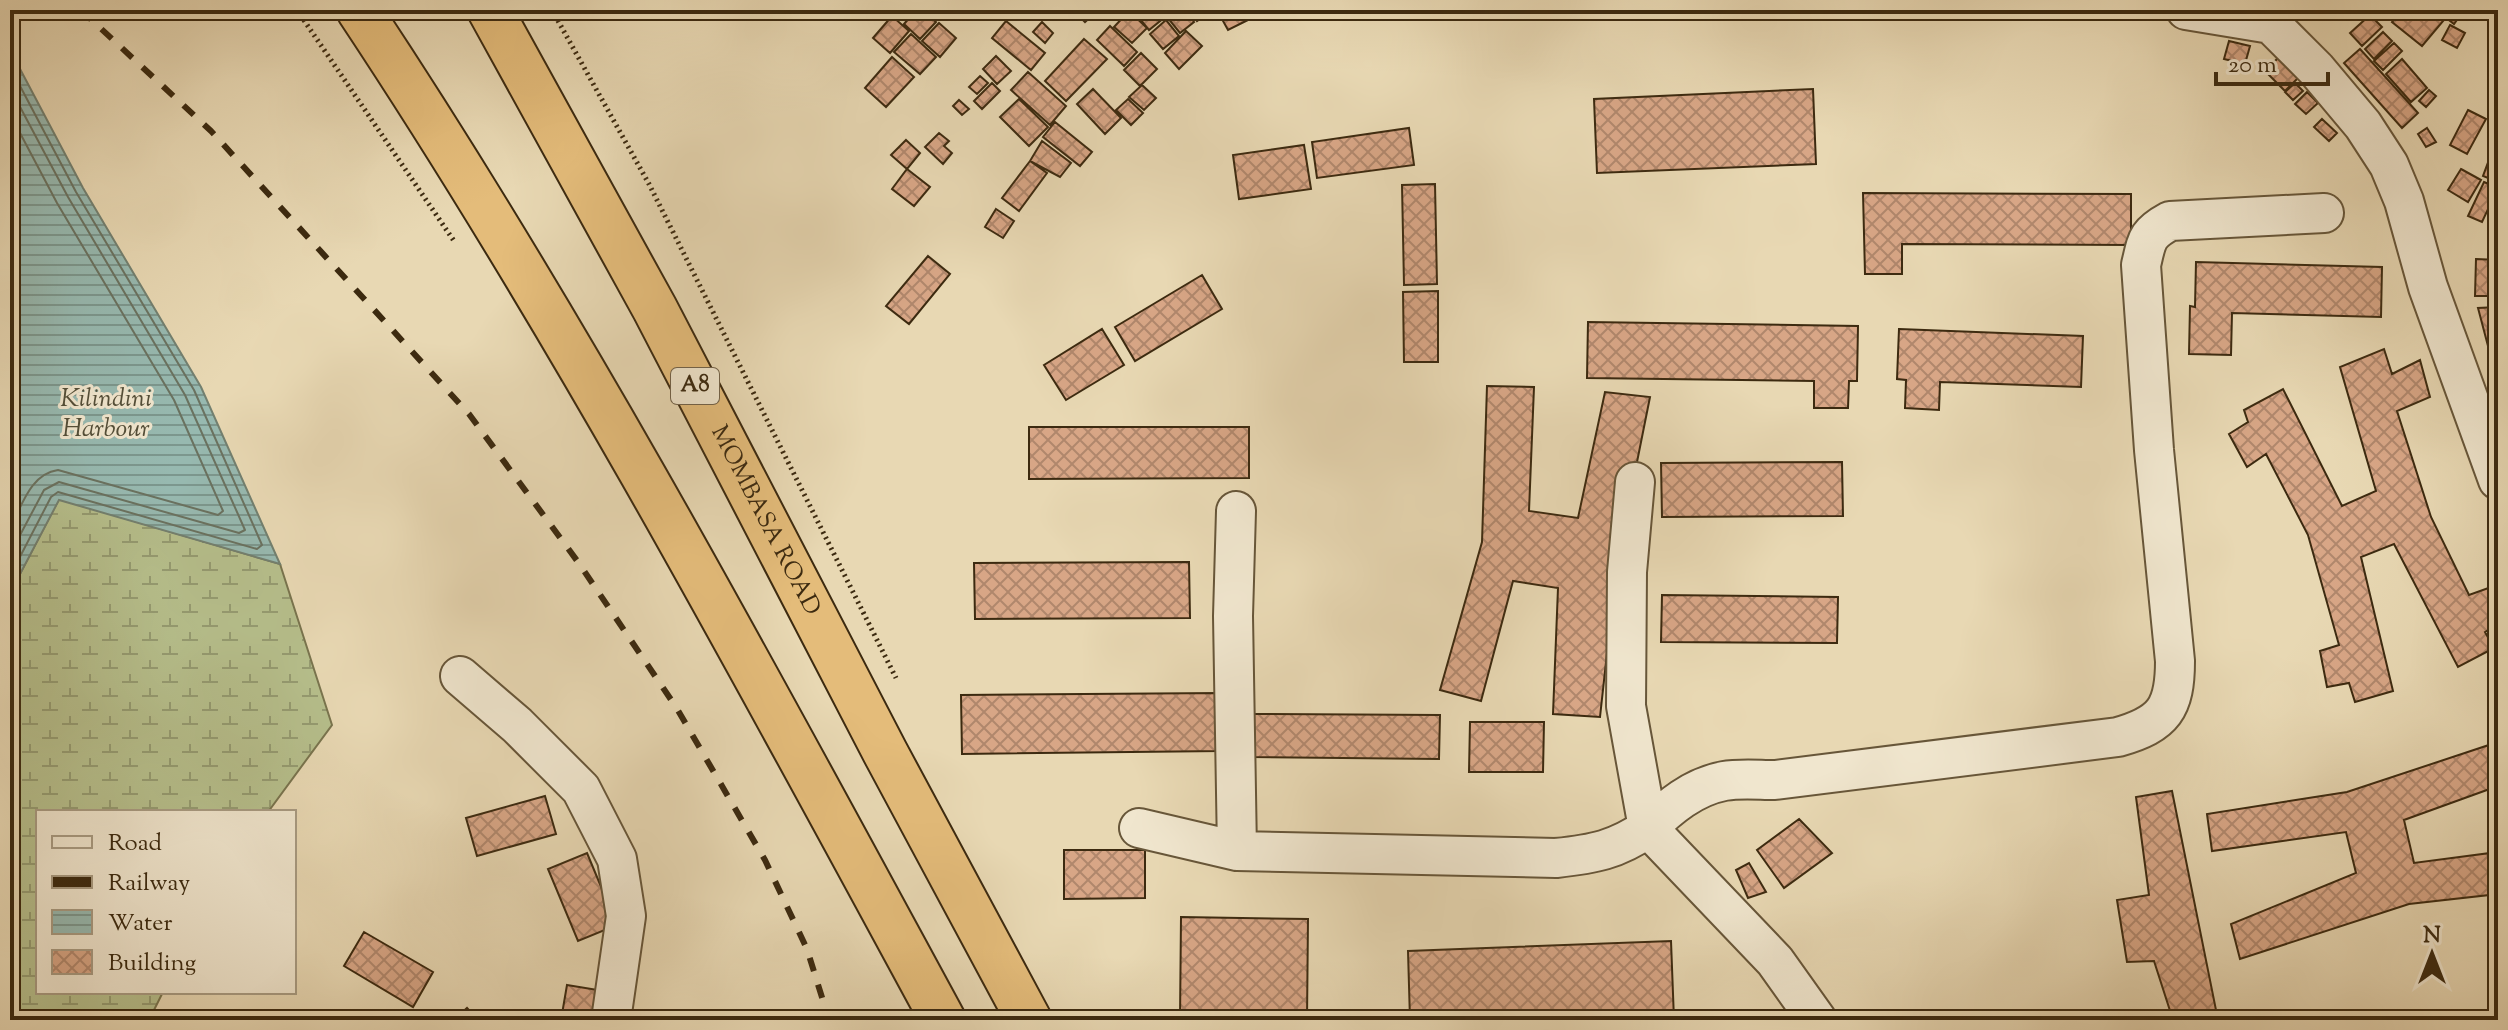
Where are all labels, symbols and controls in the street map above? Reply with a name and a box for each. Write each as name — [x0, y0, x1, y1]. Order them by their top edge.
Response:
scale bar — [2216, 36, 2328, 86]
text: 20 m — [2228, 49, 2277, 83]
road number: A8 — [671, 368, 719, 404]
water label: Kilindini Harbour — [60, 381, 152, 448]
street label: MOMBASA ROAD — [701, 420, 828, 622]
legend — [36, 810, 296, 994]
text: Road — [108, 827, 162, 861]
text: Railway — [108, 867, 190, 901]
text: Water — [108, 907, 172, 941]
north arrow — [2392, 914, 2472, 994]
text: N — [2423, 921, 2441, 953]
text: Building — [108, 947, 197, 981]

